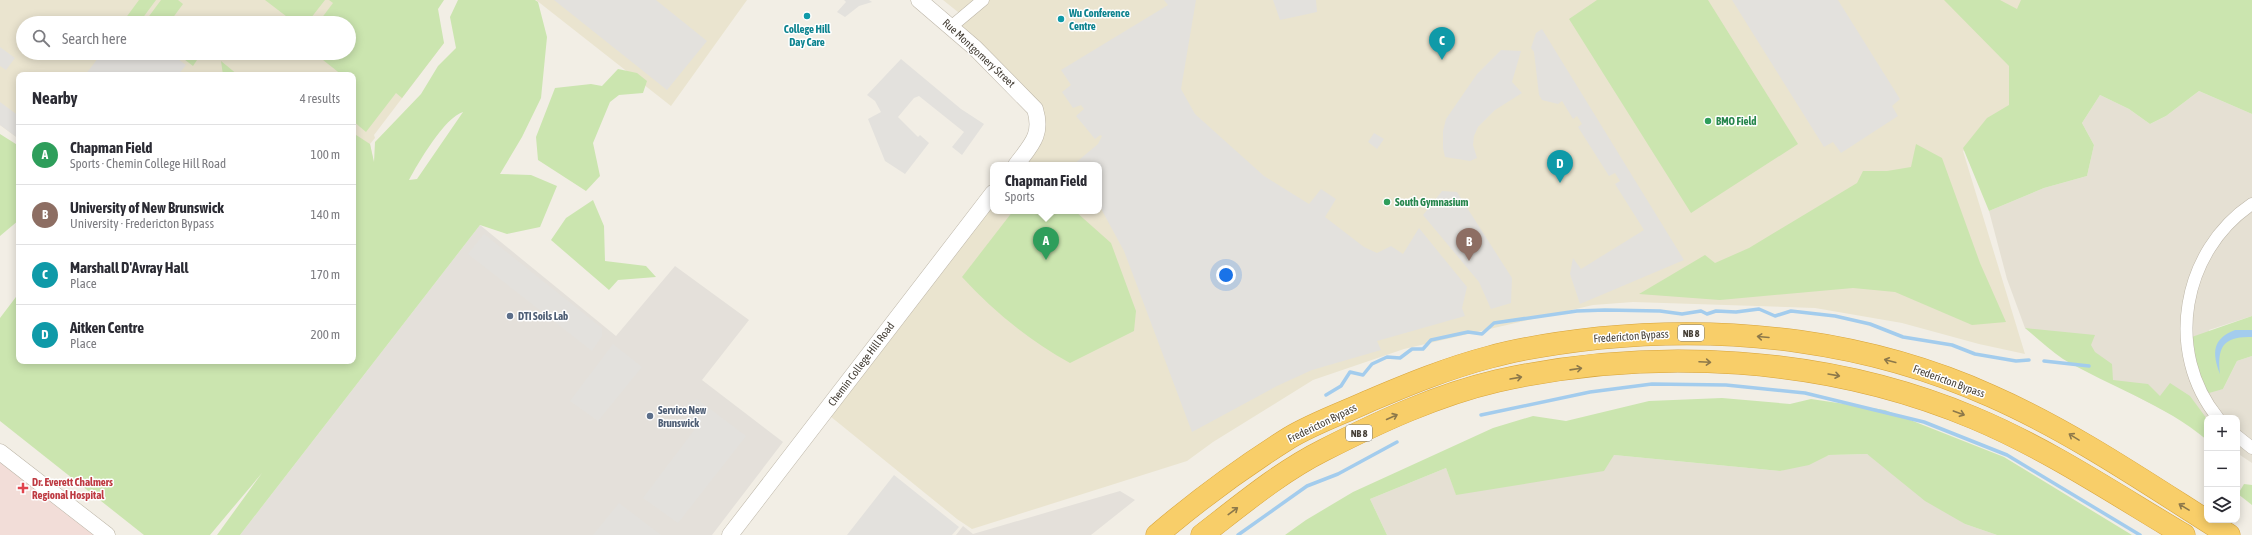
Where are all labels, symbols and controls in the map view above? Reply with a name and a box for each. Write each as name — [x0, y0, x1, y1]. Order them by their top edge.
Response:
place label: Wu Conference Centre — [1068, 7, 1130, 32]
marker: College Hill Day Care — [802, 11, 812, 21]
marker: Wu Conference Centre — [1056, 14, 1066, 24]
search box — [16, 16, 356, 60]
street label: Rue Montgomery Street — [940, 16, 1018, 90]
place label: College Hill Day Care — [784, 23, 831, 48]
icon: search — [30, 27, 52, 49]
pin: C — [1429, 27, 1455, 60]
text: Search here — [62, 30, 127, 47]
text: Nearby — [32, 88, 78, 108]
text: 4 results — [300, 91, 340, 106]
place label: BMO Field — [1716, 115, 1757, 127]
marker: BMO Field — [1703, 116, 1713, 126]
text: Chapman Field — [70, 139, 152, 156]
text: A — [42, 147, 48, 162]
text: 100 m — [311, 147, 340, 162]
pin: D — [1547, 150, 1573, 183]
text: Sports · Chemin College Hill Road — [70, 156, 226, 171]
popup — [990, 162, 1102, 214]
text: Chapman Field — [1005, 172, 1087, 189]
text: Sports — [1005, 189, 1035, 204]
place label: South Gymnasium — [1395, 196, 1469, 208]
marker: South Gymnasium — [1382, 197, 1392, 207]
text: University of New Brunswick — [70, 199, 224, 216]
text: B — [42, 207, 48, 222]
text: 140 m — [311, 207, 340, 222]
text: University · Fredericton Bypass — [70, 216, 214, 231]
pin: A — [1033, 227, 1059, 260]
pin: B — [1456, 228, 1482, 261]
text: Marshall D'Avray Hall — [70, 259, 188, 276]
your location — [1216, 265, 1236, 285]
text: C — [42, 267, 48, 282]
text: 170 m — [311, 267, 340, 282]
text: Place — [70, 276, 97, 291]
place label: DTI Soils Lab — [518, 310, 568, 322]
marker: DTI Soils Lab — [505, 311, 515, 321]
text: Aitken Centre — [70, 319, 144, 336]
street label: Chemin College Hill Road — [826, 320, 896, 408]
road number: NB 8 — [1678, 325, 1704, 341]
text: D — [41, 327, 49, 342]
text: 200 m — [311, 327, 340, 342]
street label: Fredericton Bypass — [1593, 327, 1669, 345]
one-way arrow — [1757, 333, 1770, 340]
text: Place — [70, 336, 97, 351]
one-way arrow — [1884, 357, 1897, 364]
one-way arrow — [1698, 358, 1711, 365]
street label: Fredericton Bypass — [1912, 362, 1987, 400]
one-way arrow — [1569, 365, 1582, 373]
one-way arrow — [1827, 371, 1840, 379]
one-way arrow — [1509, 374, 1522, 382]
street label: Fredericton Bypass — [1285, 401, 1359, 445]
place label: Service New Brunswick — [658, 404, 707, 429]
one-way arrow — [1952, 409, 1964, 417]
marker: Service New Brunswick — [645, 411, 655, 421]
one-way arrow — [1386, 413, 1398, 420]
map controls — [2204, 415, 2240, 523]
button: + — [2204, 415, 2240, 451]
road number: NB 8 — [1346, 425, 1372, 441]
one-way arrow — [2068, 433, 2080, 441]
button: − — [2204, 451, 2240, 487]
place label: Dr. Everett Chalmers Regional Hospital — [32, 476, 113, 501]
marker: Dr. Everett Chalmers Regional Hospital — [17, 482, 29, 494]
button: layers — [2204, 487, 2240, 523]
one-way arrow — [2178, 502, 2190, 510]
one-way arrow — [1227, 507, 1238, 516]

